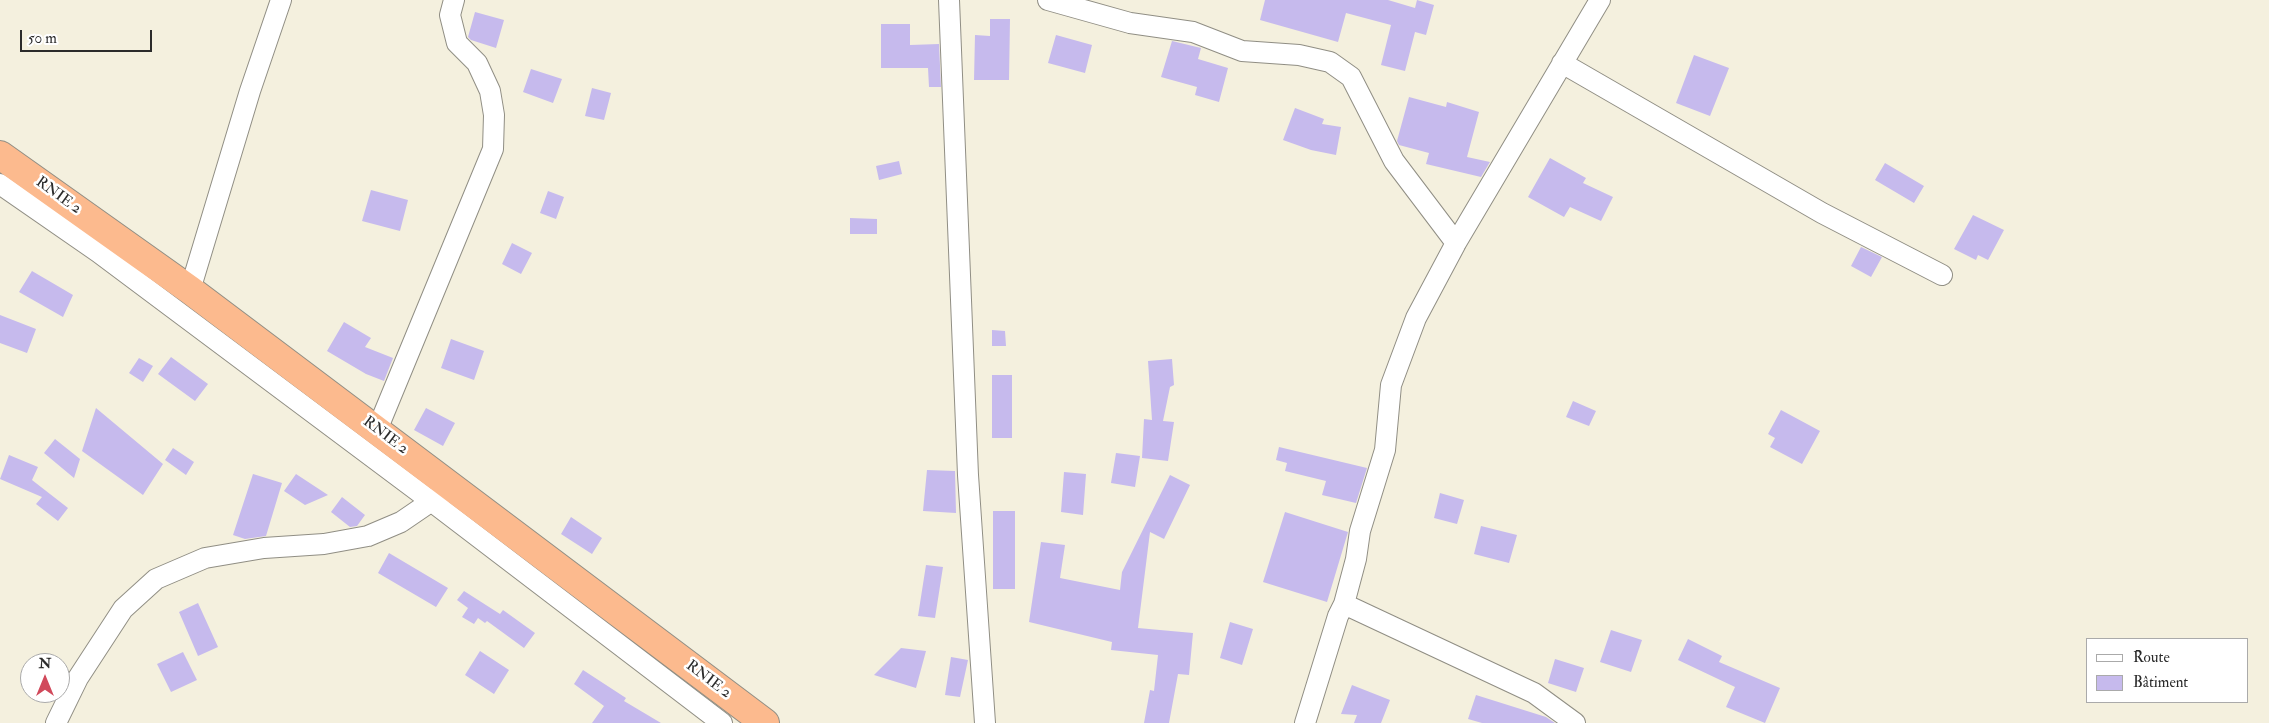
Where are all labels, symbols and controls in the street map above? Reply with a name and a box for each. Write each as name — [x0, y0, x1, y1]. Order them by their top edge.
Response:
scale bar — [22, 20, 155, 52]
text: 50 m — [28, 29, 57, 48]
street label: RNIE 2 — [32, 173, 84, 219]
street label: RNIE 2 — [359, 413, 411, 459]
legend — [2086, 638, 2249, 703]
text: Route — [2133, 648, 2170, 667]
north arrow — [20, 653, 70, 703]
text: N — [39, 655, 51, 672]
street label: RNIE 2 — [682, 657, 734, 703]
text: Bâtiment — [2133, 673, 2188, 692]

